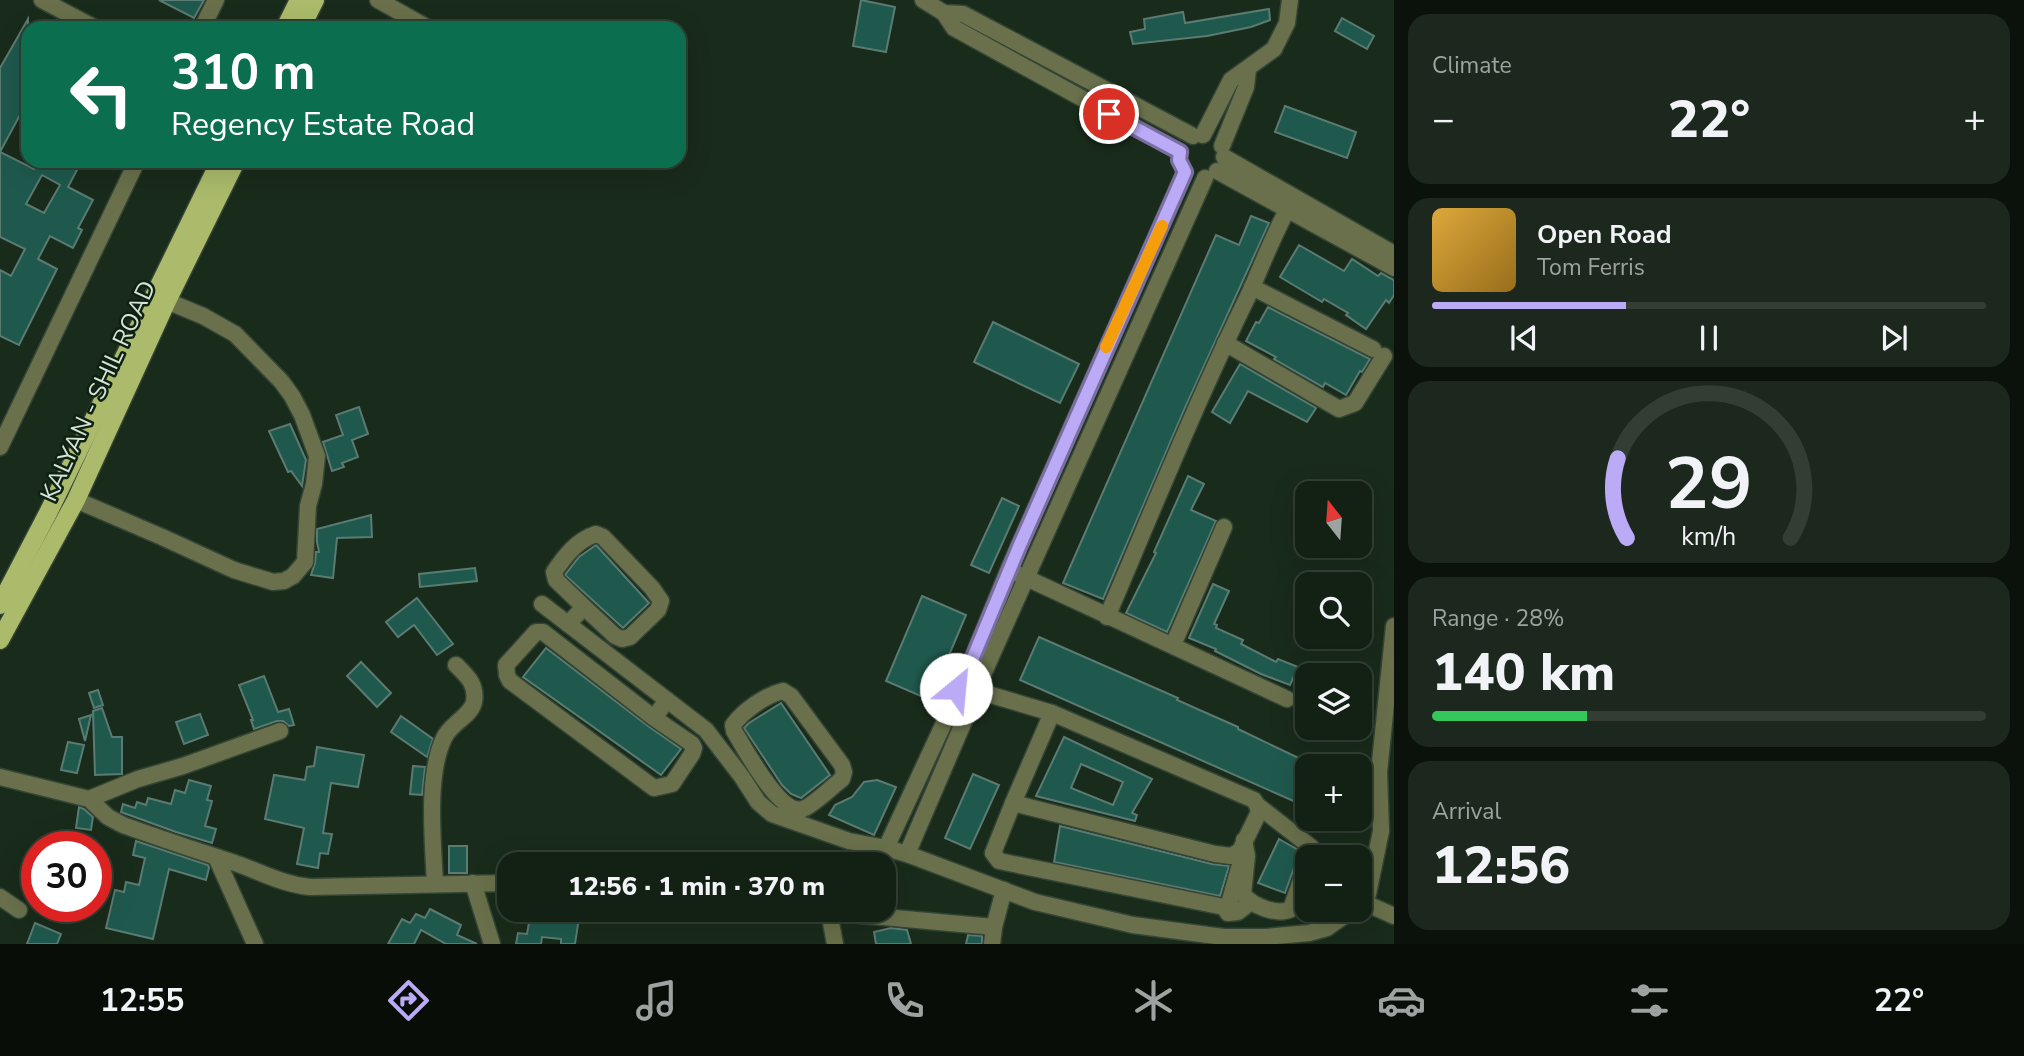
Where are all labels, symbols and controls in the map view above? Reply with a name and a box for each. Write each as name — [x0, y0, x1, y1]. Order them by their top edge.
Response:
text: 310 m — [171, 39, 315, 106]
icon: left — [56, 49, 147, 140]
text: Climate — [1432, 50, 1512, 81]
pin — [1079, 84, 1139, 144]
text: 22° — [1668, 84, 1750, 155]
text: − — [1432, 94, 1455, 145]
text: + — [1963, 94, 1986, 145]
icon: arrive — [1090, 95, 1128, 133]
text: Regency Estate Road — [171, 103, 475, 146]
text: Open Road — [1537, 217, 1672, 252]
text: Tom Ferris — [1537, 252, 1645, 283]
street label: KALYAN - SHIL ROAD — [33, 275, 163, 507]
icon: previous — [1505, 319, 1543, 357]
icon: pause — [1690, 319, 1728, 357]
icon: next — [1875, 319, 1913, 357]
text: 29 — [1665, 434, 1753, 534]
north arrow — [1295, 481, 1372, 558]
map controls — [1295, 481, 1372, 922]
text: km/h — [1681, 520, 1737, 554]
button: search — [1295, 572, 1372, 649]
text: Range · 28% — [1432, 603, 1564, 634]
text: 140 km — [1432, 637, 1615, 708]
position arrow — [919, 652, 993, 726]
button: layers — [1295, 663, 1372, 740]
button: + — [1295, 754, 1372, 831]
text: Arrival — [1432, 796, 1501, 827]
text: 12:56 — [1432, 830, 1570, 901]
speed limit sign: 30 — [21, 831, 112, 922]
button: − — [1295, 845, 1372, 922]
text: 12:56 · 1 min · 370 m — [568, 869, 825, 904]
icon: directions — [384, 976, 433, 1025]
icon: music — [632, 976, 681, 1025]
icon: phone — [880, 976, 929, 1025]
icon: climate — [1129, 976, 1178, 1025]
icon: car — [1377, 976, 1426, 1025]
icon: filters — [1625, 976, 1674, 1025]
text: 12:55 — [100, 979, 184, 1022]
text: 22° — [1874, 979, 1924, 1022]

